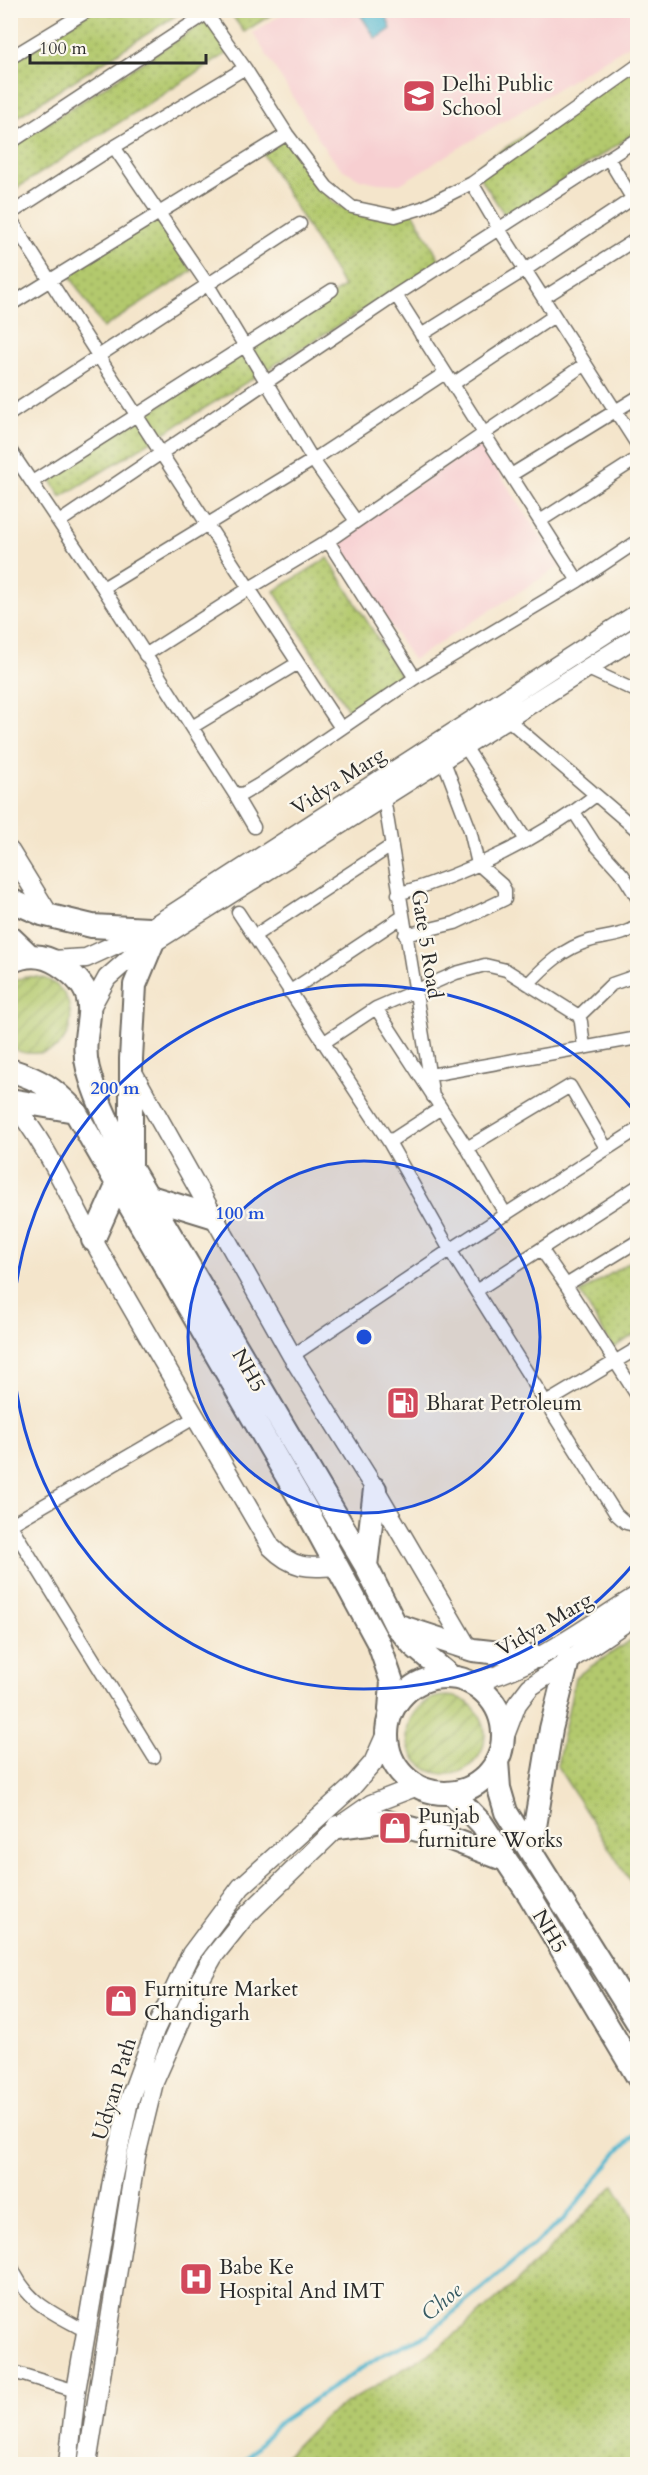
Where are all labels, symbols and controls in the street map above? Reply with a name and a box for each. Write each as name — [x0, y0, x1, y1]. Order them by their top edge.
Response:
scale bar — [30, 27, 206, 65]
text: 100 m — [39, 36, 87, 61]
place label: Delhi Public School — [442, 70, 553, 123]
school or university icon: Delhi Public School — [401, 78, 437, 114]
street label: Vidya Marg — [286, 740, 391, 823]
street label: Gate 5 Road — [404, 887, 449, 1001]
text: 200 m — [90, 1076, 140, 1101]
text: 100 m — [215, 1201, 265, 1226]
centre of rings — [354, 1327, 374, 1347]
street label: NH5 — [224, 1343, 273, 1398]
fuel station icon: Bharat Petroleum — [385, 1385, 421, 1421]
place label: Bharat Petroleum — [426, 1389, 582, 1418]
street label: Vidya Marg — [491, 1585, 598, 1664]
place label: Punjab furniture Works — [418, 1802, 563, 1855]
shop icon: Punjab furniture Works — [377, 1810, 413, 1846]
street label: NH5 — [525, 1904, 574, 1959]
place label: Furniture Market Chandigarh — [144, 1975, 298, 2028]
shop icon: Furniture Market Chandigarh — [103, 1983, 139, 2019]
street label: Udyan Path — [85, 2034, 144, 2144]
place label: Babe Ke Hospital And IMT — [219, 2253, 385, 2306]
hospital icon: Babe Ke Hospital And IMT — [178, 2261, 214, 2297]
water label: Choe — [414, 2275, 469, 2328]

